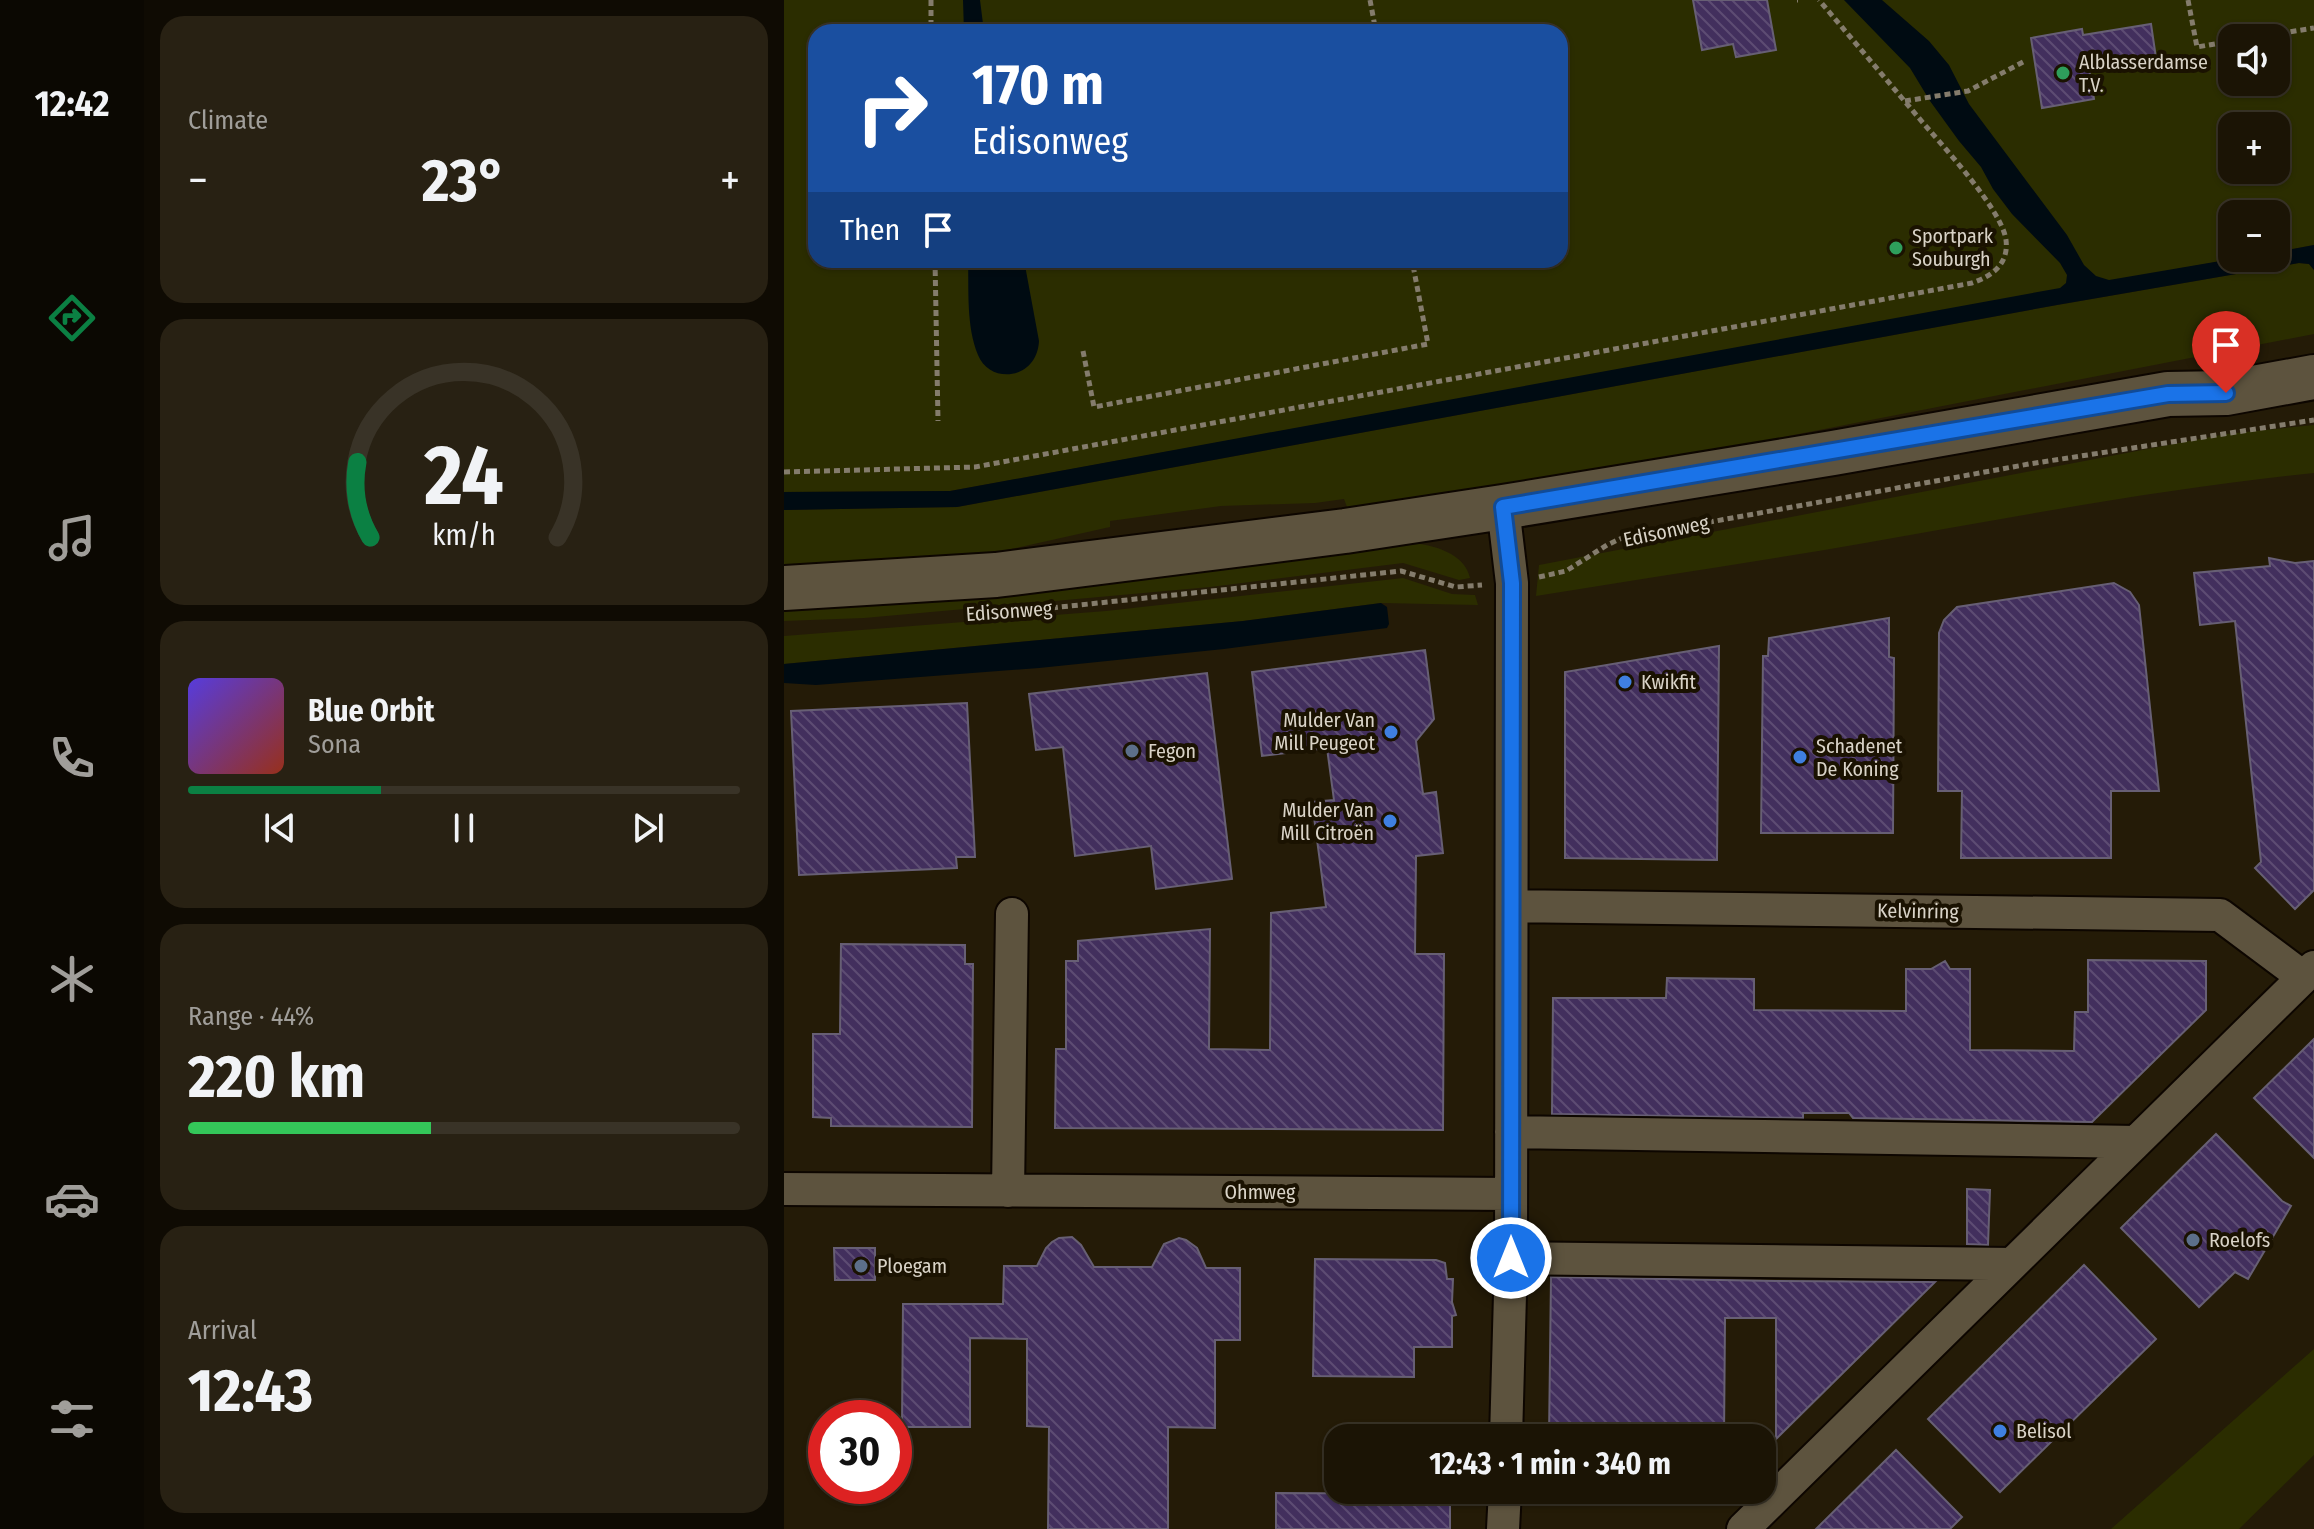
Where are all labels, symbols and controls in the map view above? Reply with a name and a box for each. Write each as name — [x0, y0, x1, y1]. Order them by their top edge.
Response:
map controls — [2218, 24, 2290, 272]
button: sound — [2218, 24, 2290, 96]
place label: Alblasserdamse T.V. — [2079, 50, 2208, 97]
text: 170 m — [972, 52, 1104, 119]
icon: right — [840, 56, 944, 160]
marker: Alblasserdamse T.V. — [2054, 64, 2072, 82]
text: 12:42 — [35, 82, 109, 126]
text: Climate — [188, 105, 268, 136]
button: + — [2218, 112, 2290, 184]
text: Edisonweg — [972, 120, 1128, 164]
text: 23° — [422, 145, 506, 217]
text: − — [188, 154, 208, 207]
text: + — [720, 154, 740, 207]
button: − — [2218, 200, 2290, 272]
icon: arrive — [916, 208, 960, 252]
text: Then — [840, 212, 900, 248]
place label: Sportpark Souburgh — [1912, 224, 1994, 271]
marker: Sportpark Souburgh — [1887, 239, 1905, 257]
icon: directions — [44, 290, 100, 346]
pin — [2192, 311, 2260, 393]
icon: arrive — [2204, 323, 2248, 367]
text: 24 — [423, 425, 504, 525]
icon: music — [44, 510, 100, 566]
street label: Edisonweg — [1621, 510, 1711, 552]
text: km/h — [432, 518, 496, 553]
street label: Edisonweg — [965, 596, 1054, 626]
place label: Kwikfit — [1641, 670, 1696, 694]
marker: Kwikfit — [1616, 673, 1634, 691]
text: Blue Orbit — [308, 693, 434, 729]
place label: Mulder Van Mill Peugeot — [1274, 708, 1375, 755]
marker: Mulder Van Mill Peugeot — [1382, 723, 1400, 741]
text: Sona — [308, 729, 361, 760]
icon: phone — [44, 730, 100, 786]
place label: Schadenet De Koning — [1816, 734, 1903, 781]
place label: Fegon — [1148, 739, 1196, 763]
marker: Fegon — [1123, 742, 1141, 760]
marker: Schadenet De Koning — [1791, 748, 1809, 766]
place label: Mulder Van Mill Citroën — [1280, 798, 1374, 845]
icon: previous — [258, 806, 302, 850]
icon: pause — [442, 806, 486, 850]
icon: next — [626, 806, 670, 850]
marker: Mulder Van Mill Citroën — [1381, 812, 1399, 830]
street label: Kelvinring — [1877, 898, 1960, 924]
icon: climate — [44, 951, 100, 1007]
text: Range · 44% — [188, 1001, 314, 1032]
text: 220 km — [188, 1041, 365, 1113]
icon: car — [44, 1171, 100, 1227]
street label: Ohmweg — [1225, 1180, 1296, 1204]
position arrow — [1469, 1216, 1553, 1300]
place label: Roelofs — [2209, 1228, 2270, 1252]
marker: Roelofs — [2184, 1231, 2202, 1249]
place label: Ploegam — [877, 1254, 947, 1278]
marker: Ploegam — [852, 1257, 870, 1275]
text: Arrival — [188, 1315, 257, 1346]
text: 12:43 — [188, 1355, 313, 1427]
icon: filters — [44, 1391, 100, 1447]
speed limit sign: 30 — [808, 1400, 912, 1504]
place label: Belisol — [2016, 1419, 2071, 1443]
marker: Belisol — [1991, 1422, 2009, 1440]
text: 12:43 · 1 min · 340 m — [1429, 1446, 1671, 1482]

